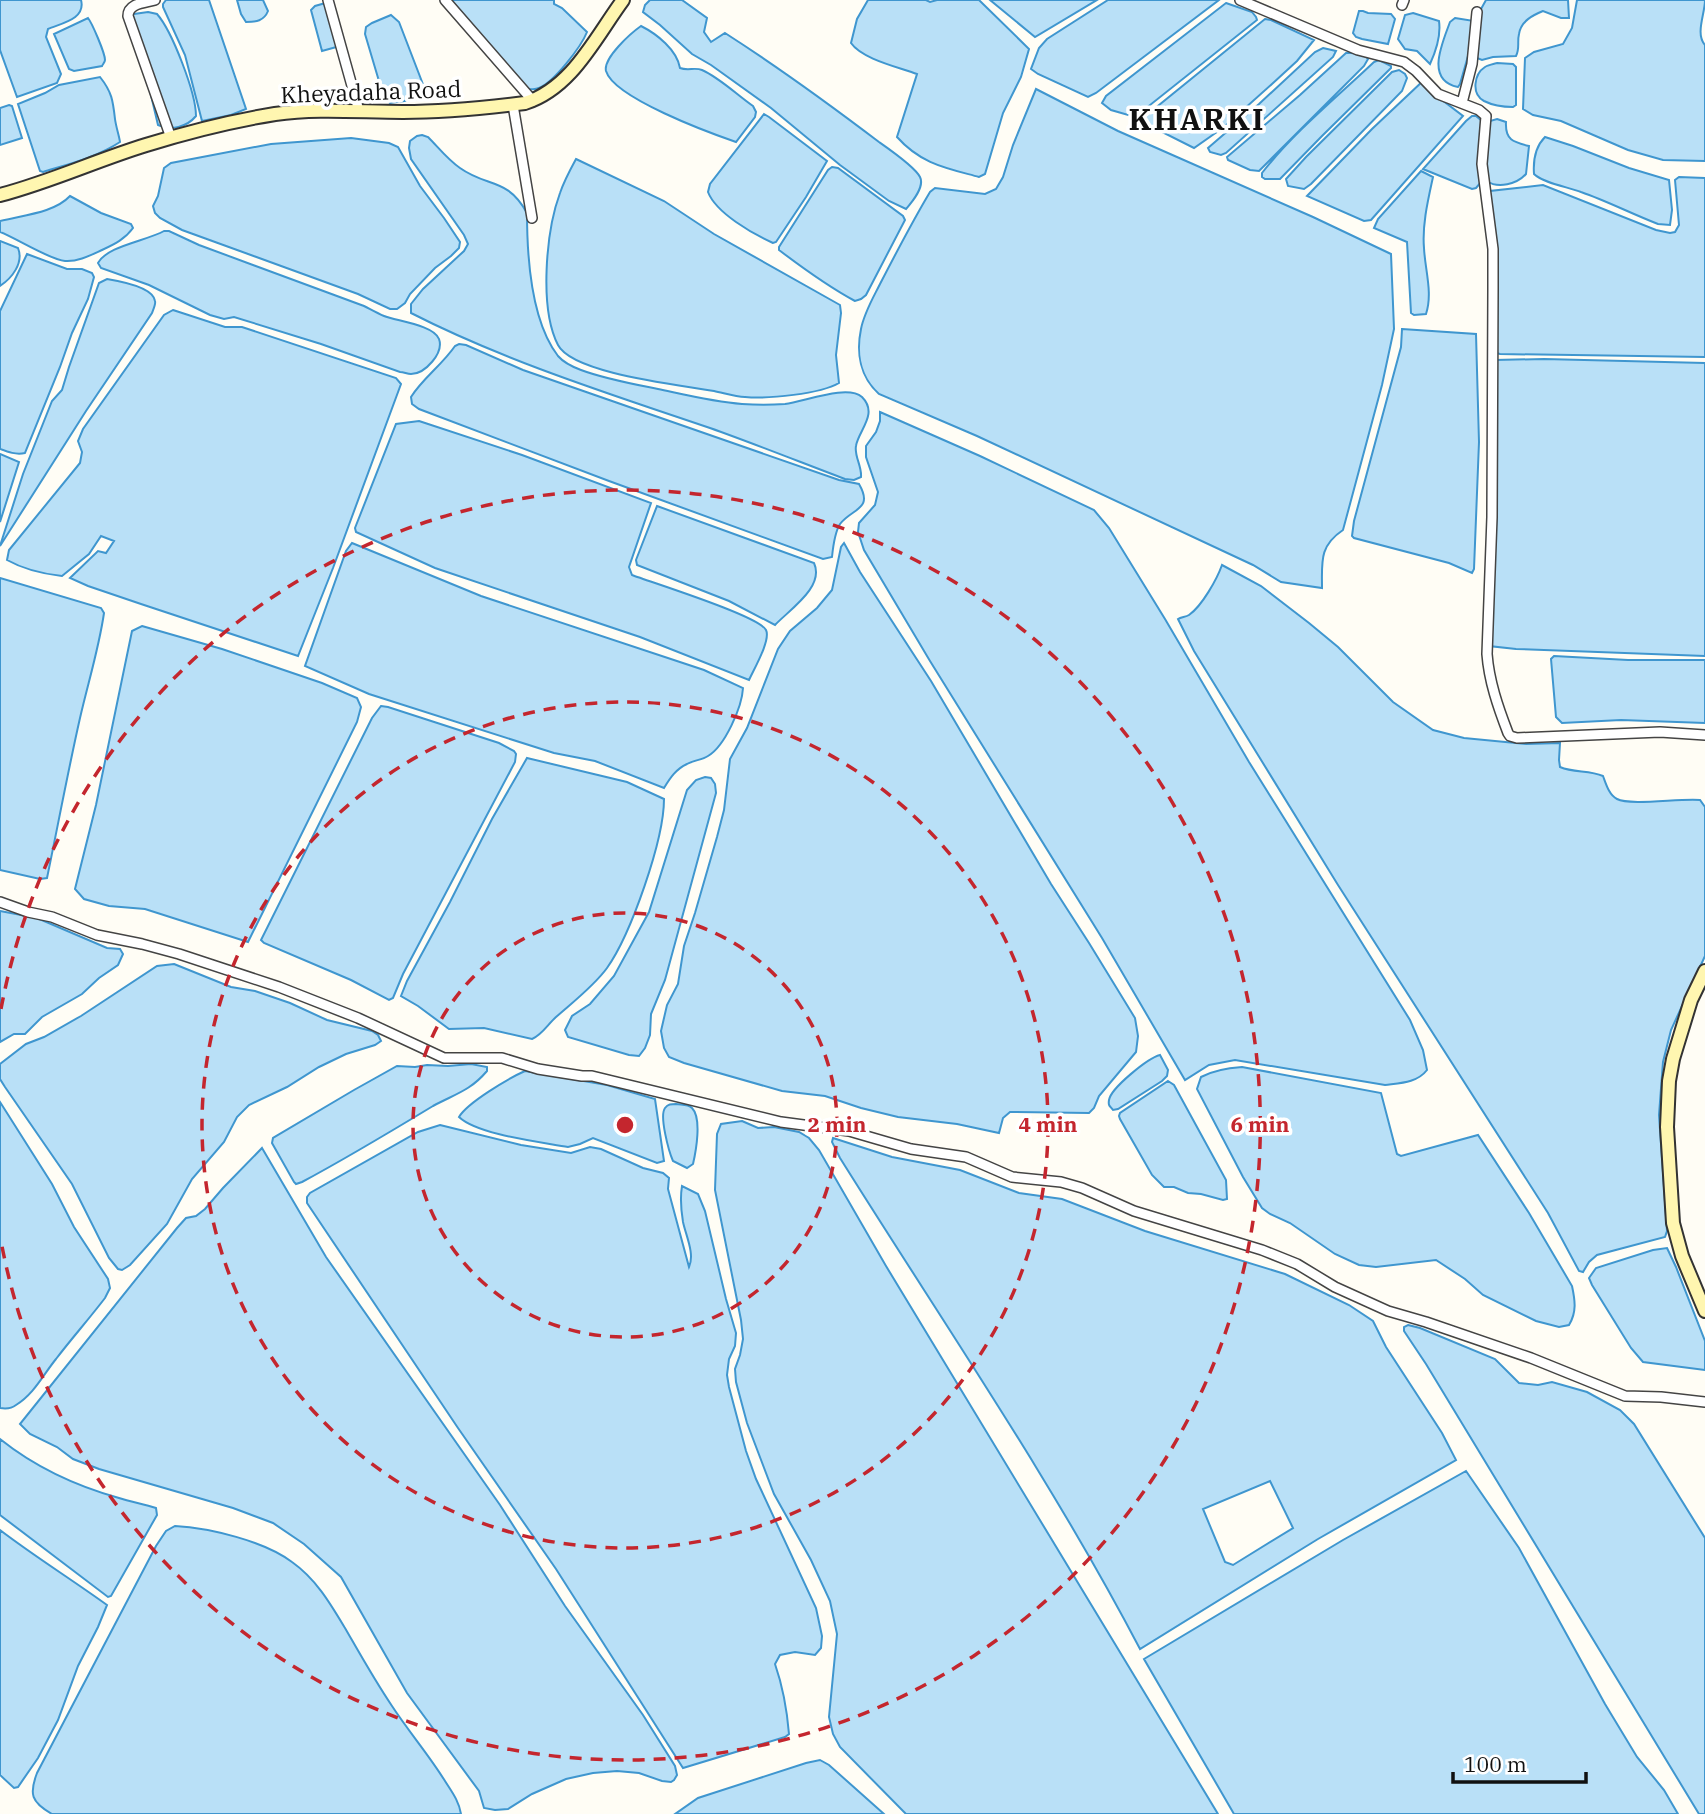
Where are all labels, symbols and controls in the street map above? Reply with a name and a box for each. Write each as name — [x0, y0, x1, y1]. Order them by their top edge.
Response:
street label: Kheyadaha Road — [280, 73, 462, 109]
district label: KHARKI — [1129, 99, 1265, 138]
text: 2 min — [808, 1110, 866, 1138]
text: 4 min — [1019, 1110, 1077, 1138]
text: 6 min — [1231, 1110, 1289, 1138]
centre of rings — [613, 1113, 637, 1137]
scale bar — [1453, 1741, 1586, 1785]
text: 100 m — [1464, 1750, 1527, 1778]

